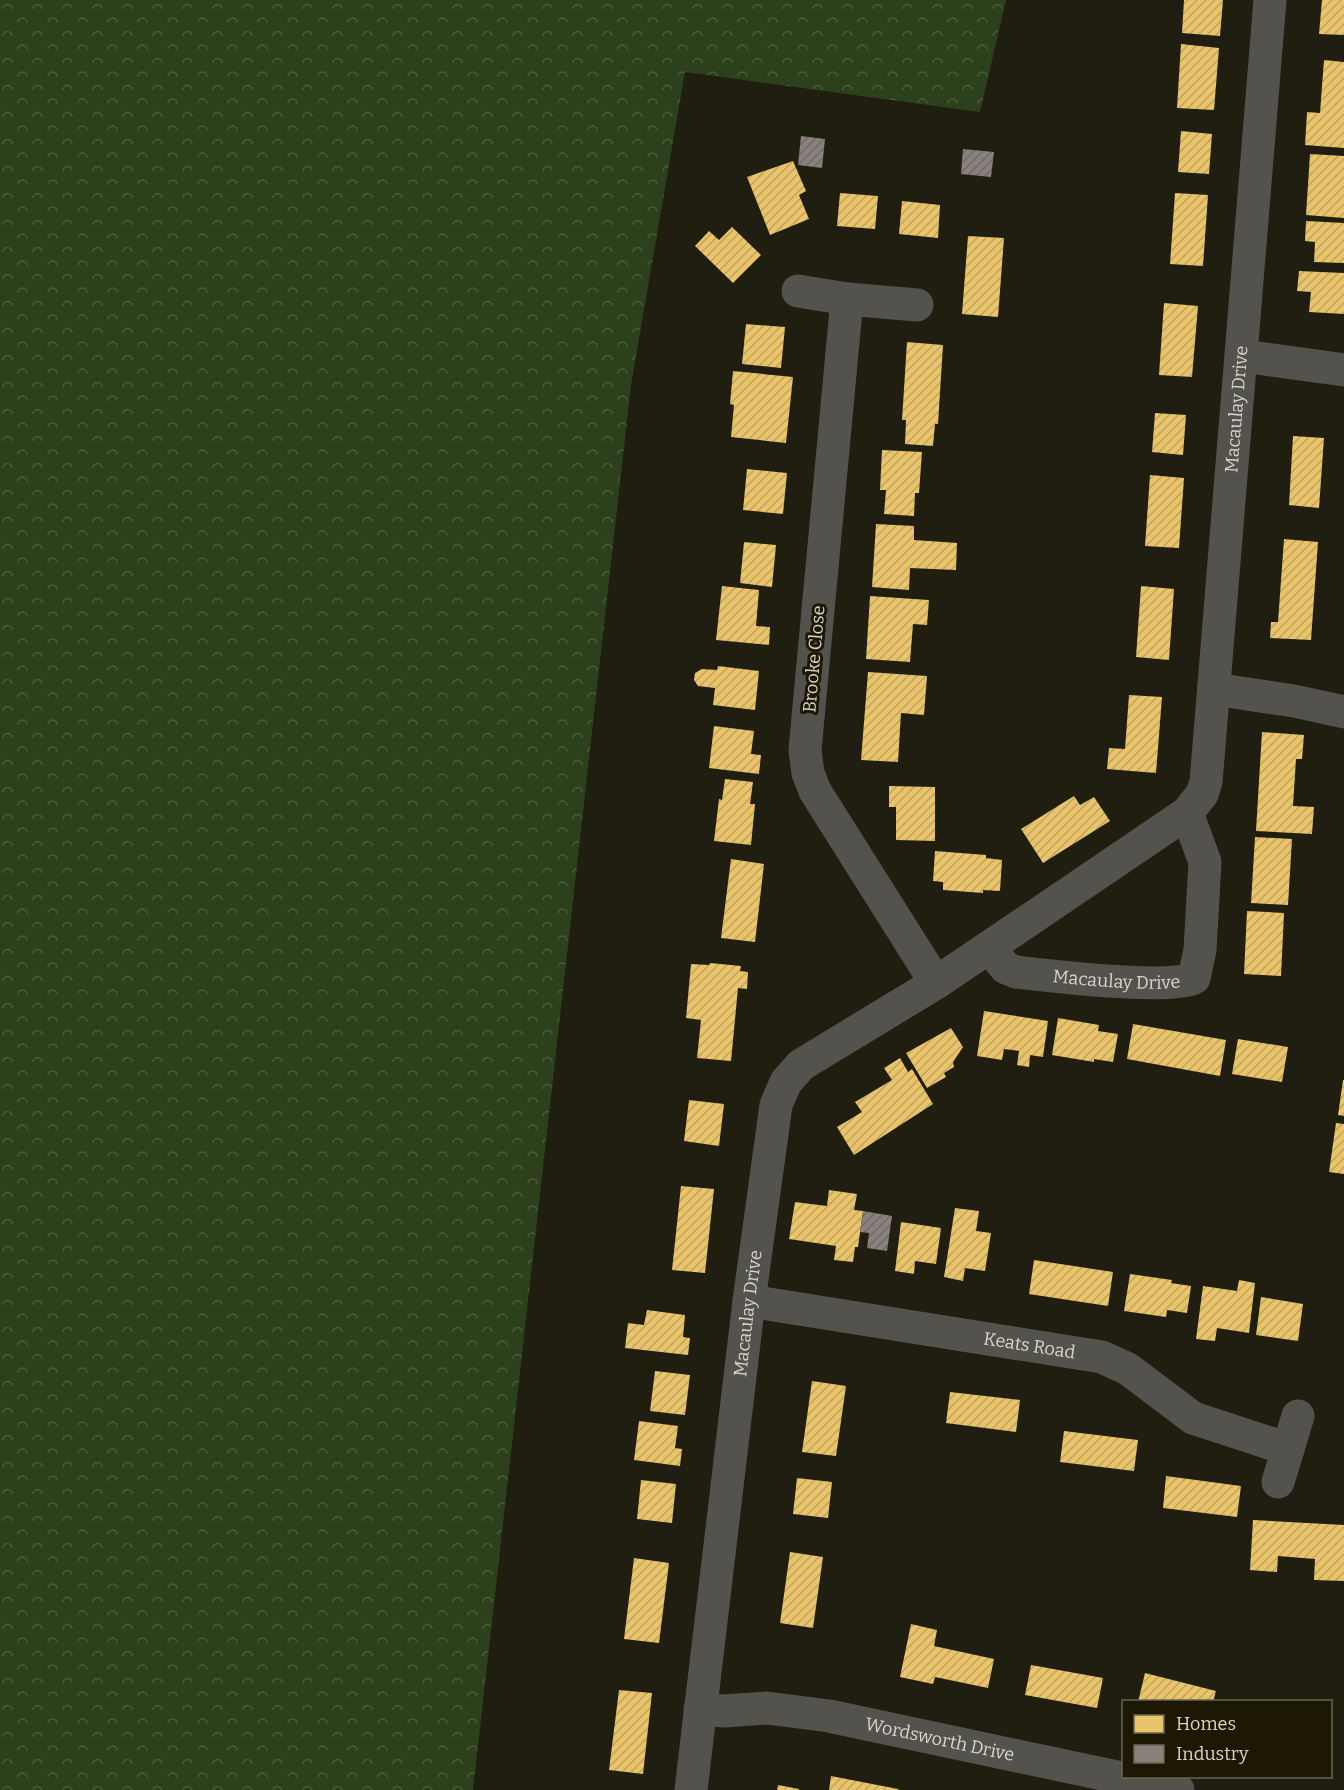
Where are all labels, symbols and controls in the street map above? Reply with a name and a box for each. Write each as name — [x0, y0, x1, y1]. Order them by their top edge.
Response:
street label: Macaulay Drive — [1220, 345, 1253, 474]
street label: Brooke Close — [798, 604, 830, 714]
street label: Macaulay Drive — [1052, 965, 1181, 994]
street label: Macaulay Drive — [729, 1249, 767, 1378]
street label: Keats Road — [982, 1327, 1077, 1364]
legend — [1122, 1700, 1332, 1778]
street label: Wordsworth Drive — [863, 1713, 1016, 1766]
text: Homes — [1176, 1713, 1236, 1735]
text: Industry — [1176, 1743, 1249, 1765]

